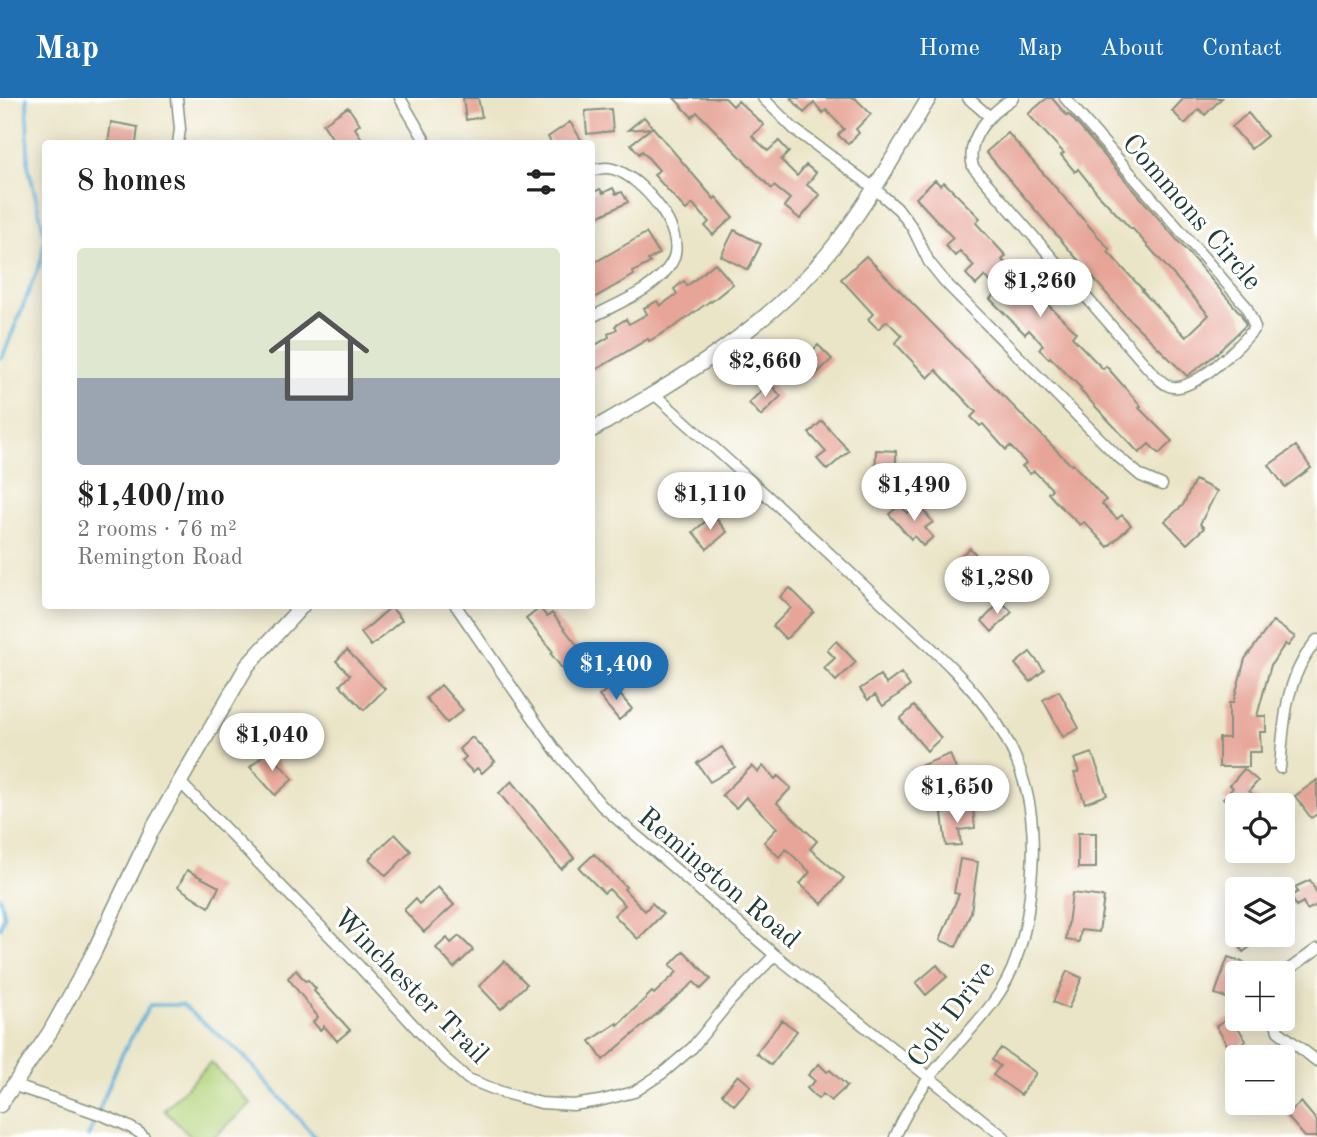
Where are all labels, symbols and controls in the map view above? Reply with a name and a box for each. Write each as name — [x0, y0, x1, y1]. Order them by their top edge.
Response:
text: Map — [35, 33, 99, 66]
text: Home — [919, 37, 980, 61]
text: Map — [1018, 37, 1062, 61]
text: About — [1100, 37, 1164, 61]
text: Contact — [1202, 37, 1282, 61]
street label: Commons Circle — [1116, 130, 1266, 296]
icon: filters — [522, 163, 560, 201]
text: 8 homes — [77, 167, 186, 197]
pin: $1,260 — [983, 260, 1097, 319]
text: $1,260 — [1003, 270, 1077, 293]
icon: home — [256, 293, 382, 419]
pin: $2,660 — [708, 340, 822, 399]
text: $2,660 — [728, 350, 802, 373]
pin: $1,490 — [857, 464, 971, 523]
pin: $1,110 — [653, 472, 767, 532]
text: $1,490 — [877, 474, 951, 497]
text: $1,400/mo — [77, 482, 225, 512]
text: $1,110 — [673, 483, 747, 506]
text: 2 rooms · 76 m² — [77, 518, 237, 541]
text: Remington Road — [77, 546, 243, 569]
pin: $1,280 — [940, 556, 1054, 616]
text: $1,280 — [960, 567, 1034, 590]
pin: $1,400 — [559, 642, 673, 702]
text: $1,400 — [579, 653, 653, 676]
pin: $1,040 — [215, 714, 329, 773]
text: $1,040 — [235, 724, 309, 747]
pin: $1,650 — [900, 766, 1014, 825]
text: $1,650 — [920, 776, 994, 799]
map controls — [1225, 793, 1295, 1115]
button: locate — [1225, 793, 1295, 863]
street label: Remington Road — [632, 804, 804, 955]
button: layers — [1225, 877, 1295, 947]
street label: Winchester Trail — [327, 904, 493, 1070]
street label: Colt Drive — [904, 956, 1001, 1073]
button: + — [1225, 961, 1295, 1031]
button: − — [1225, 1045, 1295, 1115]

